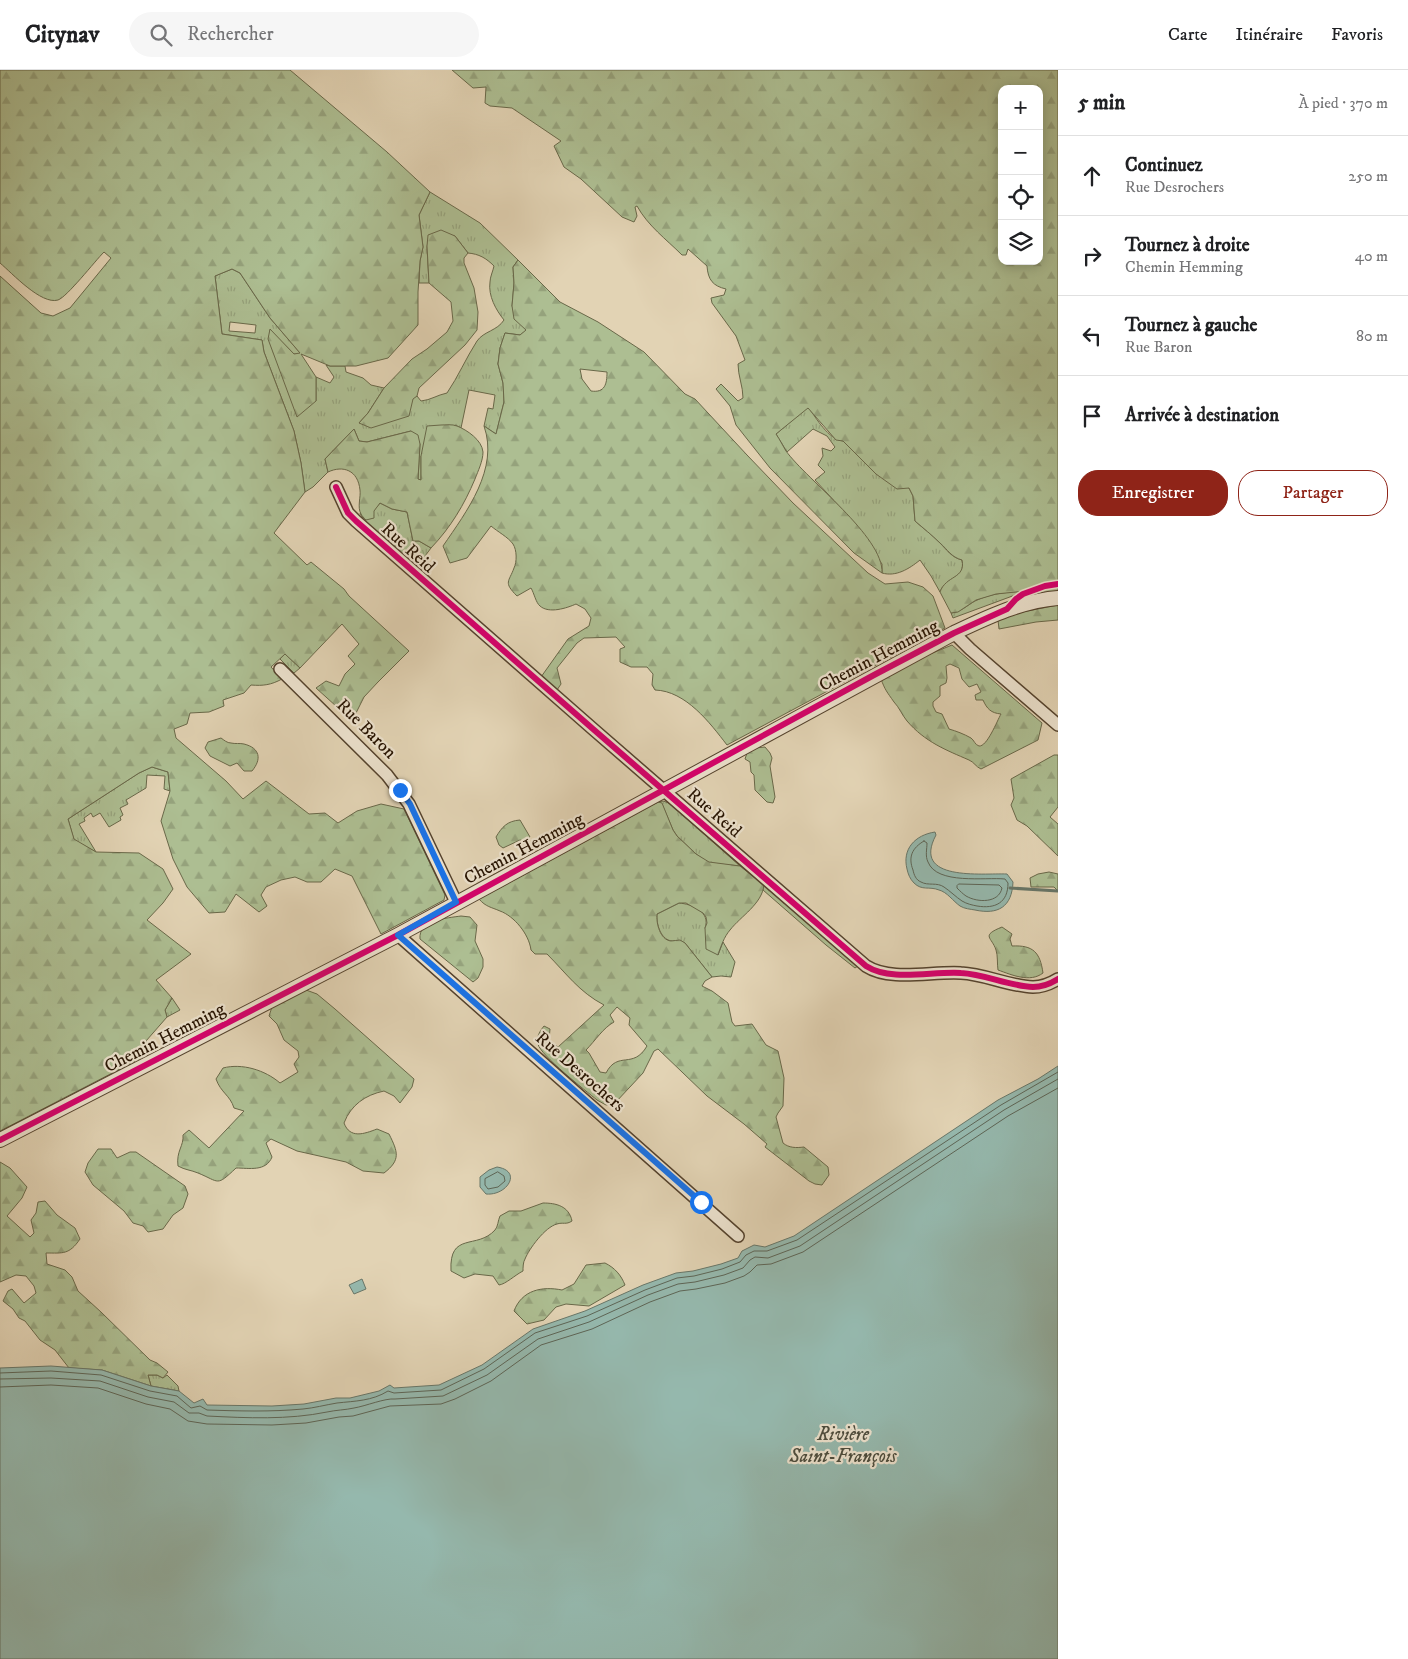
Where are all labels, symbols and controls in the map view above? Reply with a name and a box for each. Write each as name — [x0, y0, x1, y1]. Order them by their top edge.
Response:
search box — [129, 12, 479, 57]
text: Citynav — [25, 20, 99, 50]
icon: search — [147, 21, 175, 49]
text: Rechercher — [187, 23, 274, 46]
text: Carte — [1168, 24, 1208, 46]
text: Itinéraire — [1236, 24, 1303, 46]
text: Favoris — [1331, 24, 1383, 46]
map controls — [998, 85, 1043, 265]
button: + — [998, 85, 1043, 130]
text: 5 min — [1078, 90, 1125, 116]
text: À pied · 370 m — [1298, 93, 1388, 113]
button: − — [998, 130, 1043, 175]
text: Continuez — [1125, 154, 1203, 177]
icon: ahead — [1078, 162, 1106, 190]
text: 250 m — [1348, 166, 1388, 186]
button: locate — [998, 175, 1043, 220]
text: Rue Desrochers — [1125, 177, 1224, 197]
button: layers — [998, 220, 1043, 265]
text: Tournez à droite — [1125, 234, 1250, 257]
icon: right — [1078, 242, 1106, 270]
text: 40 m — [1355, 246, 1388, 266]
text: Chemin Hemming — [1125, 257, 1243, 277]
text: Tournez à gauche — [1125, 314, 1257, 337]
icon: left — [1078, 322, 1106, 350]
text: 80 m — [1356, 326, 1388, 346]
text: Rue Baron — [1125, 337, 1192, 357]
icon: arrive — [1078, 402, 1106, 430]
text: Arrivée à destination — [1125, 404, 1279, 427]
button: Enregistrer — [1078, 470, 1228, 516]
button: Partager — [1238, 470, 1388, 516]
street label: Rue Reid — [377, 518, 439, 578]
street label: Chemin Hemming — [815, 615, 943, 697]
street label: Rue Baron — [331, 694, 401, 764]
route end — [389, 779, 412, 802]
street label: Rue Reid — [682, 783, 746, 843]
street label: Chemin Hemming — [460, 808, 588, 890]
street label: Chemin Hemming — [101, 998, 229, 1078]
street label: Rue Desrochers — [531, 1027, 629, 1117]
route start — [690, 1191, 713, 1214]
water label: Rivière Saint-François — [788, 1423, 898, 1468]

